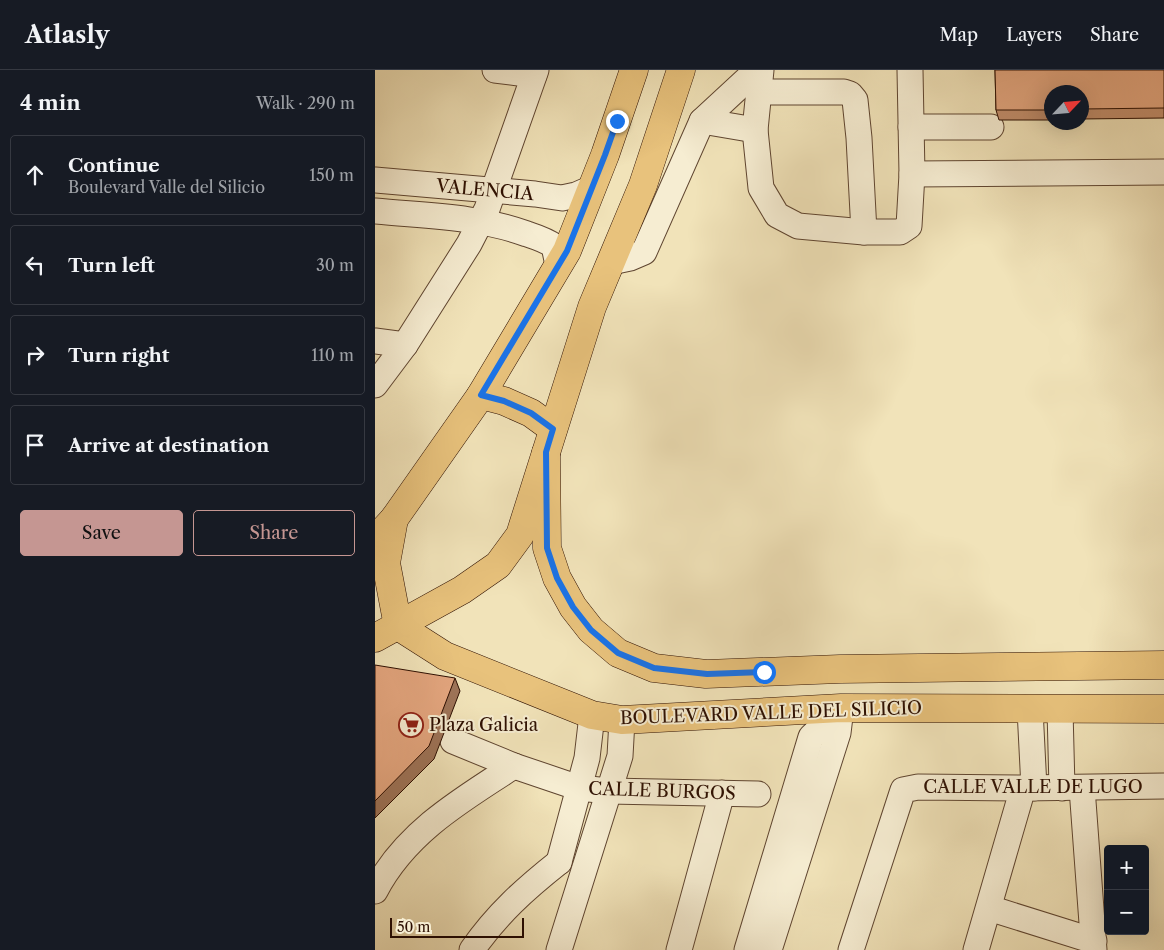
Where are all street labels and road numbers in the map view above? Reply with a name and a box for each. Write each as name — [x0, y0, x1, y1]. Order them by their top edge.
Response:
street label: VALENCIA — [434, 175, 535, 205]
street label: BOULEVARD VALLE DEL SILICIO — [620, 697, 922, 729]
street label: CALLE VALLE DE LUGO — [923, 776, 1143, 798]
street label: CALLE BURGOS — [588, 777, 736, 805]

